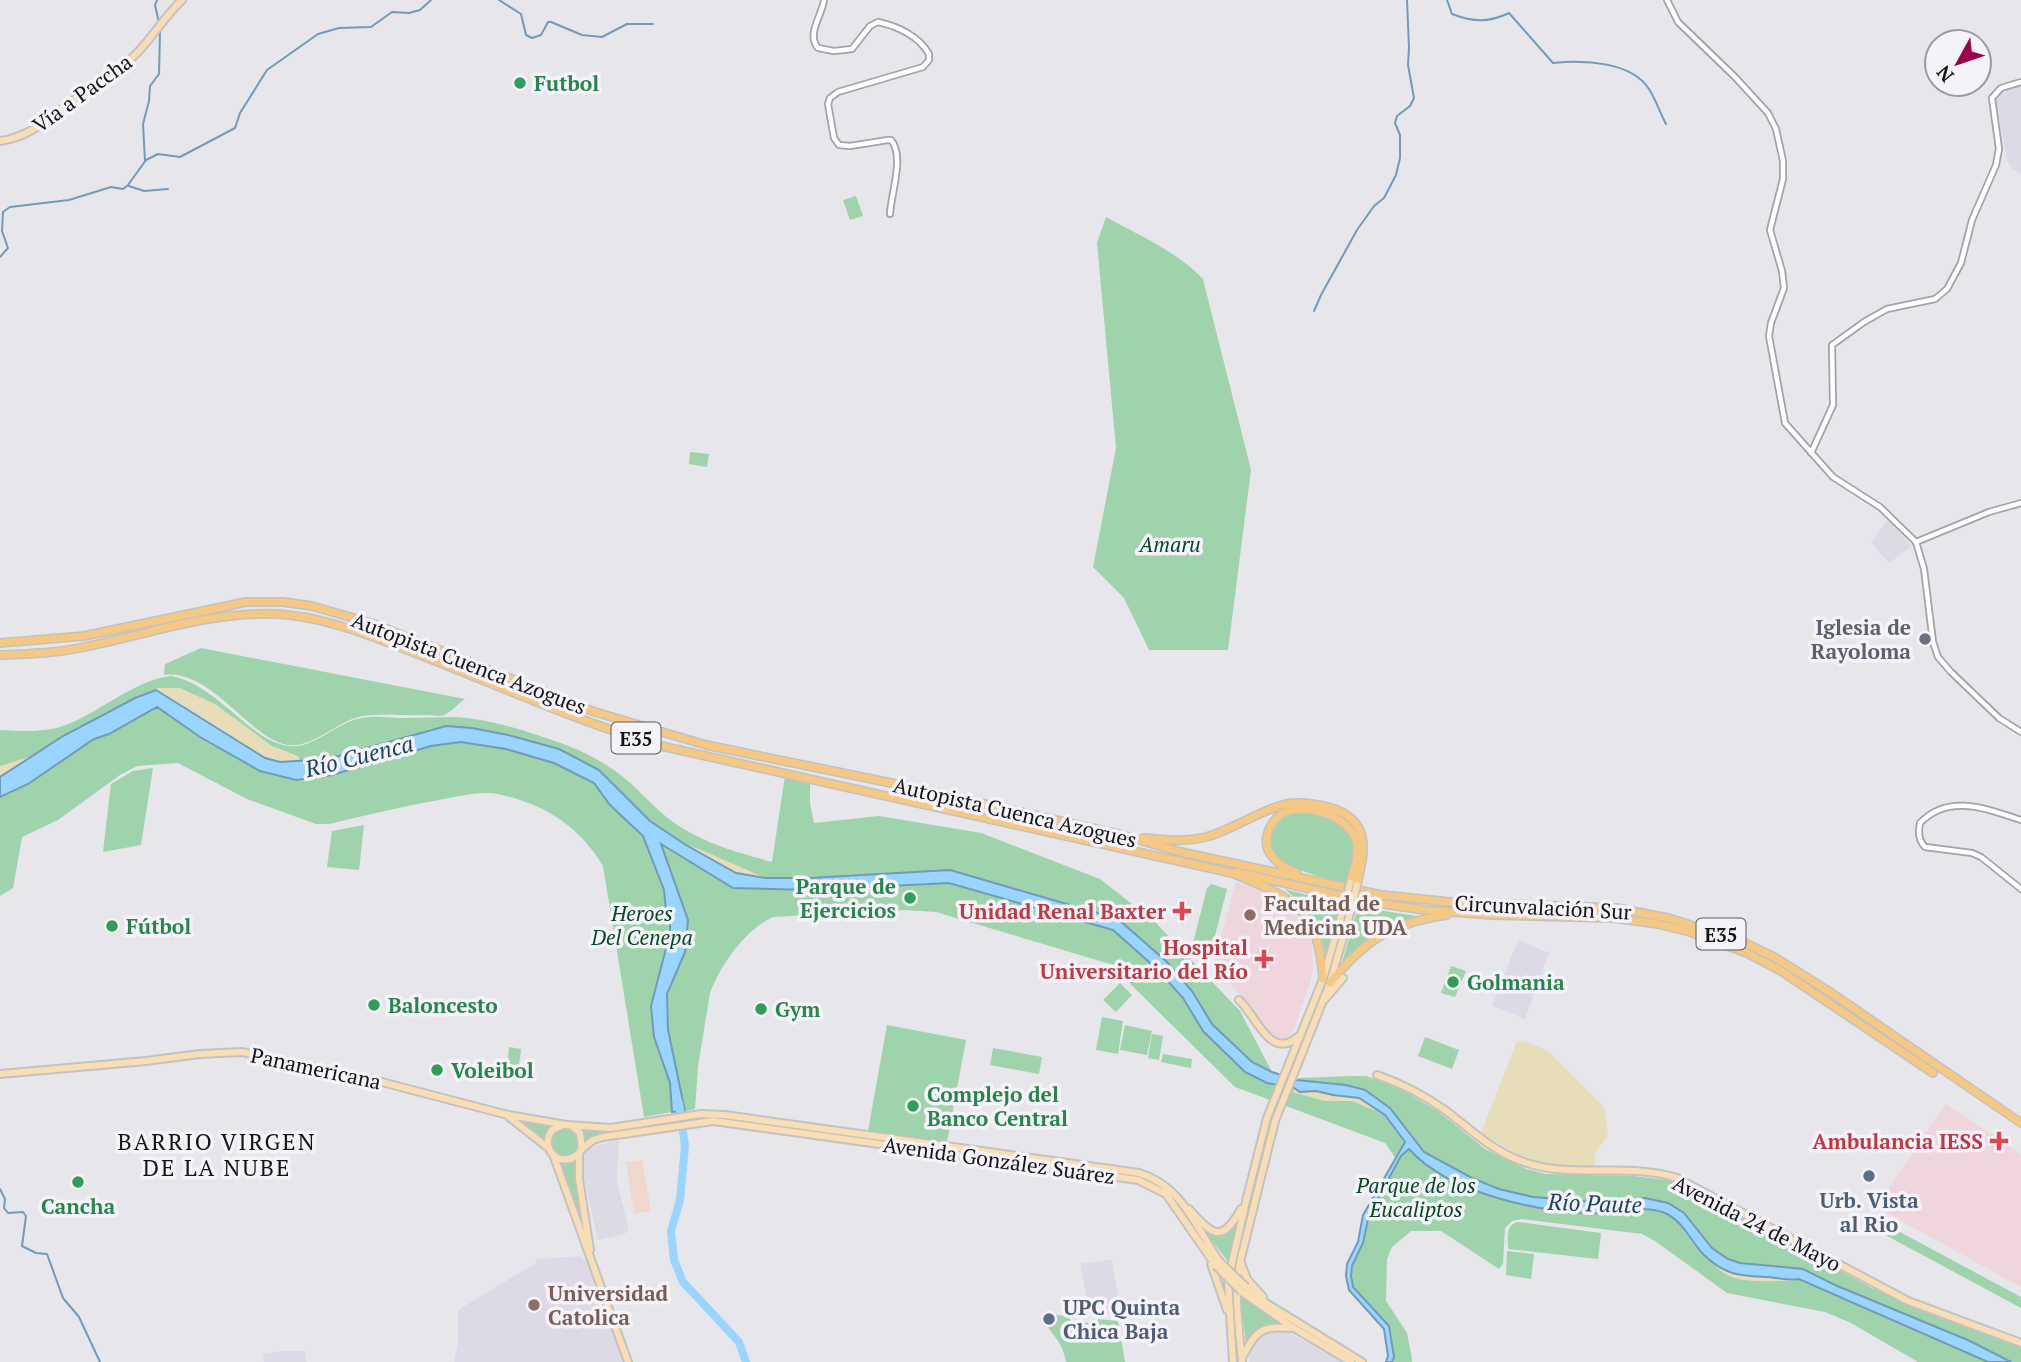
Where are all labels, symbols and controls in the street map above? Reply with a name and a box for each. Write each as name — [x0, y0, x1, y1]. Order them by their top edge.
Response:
north arrow — [1923, 28, 1993, 98]
street label: Vía a Paccha — [27, 47, 138, 139]
text: N — [1930, 60, 1959, 88]
place label: Futbol — [534, 69, 599, 97]
marker: Futbol — [512, 75, 528, 91]
park label: Amaru — [1137, 530, 1201, 558]
street label: Autopista Cuenca Azogues — [348, 605, 590, 721]
place label: Iglesia de Rayoloma — [1811, 613, 1911, 665]
marker: Iglesia de Rayoloma — [1917, 631, 1933, 647]
road number: E35 — [612, 722, 660, 754]
water label: Río Cuenca — [301, 728, 416, 785]
street label: Autopista Cuenca Azogues — [891, 770, 1139, 854]
place label: Parque de Ejercicios — [796, 872, 896, 924]
street label: Circunvalación Sur — [1454, 888, 1632, 926]
place label: Facultad de Medicina UDA — [1264, 889, 1408, 941]
marker: Parque de Ejercicios — [902, 890, 918, 906]
place label: Unidad Renal Baxter — [959, 897, 1166, 925]
park label: Heroes Del Cenepa — [590, 899, 693, 951]
marker: Unidad Renal Baxter — [1172, 901, 1192, 921]
marker: Facultad de Medicina UDA — [1242, 907, 1258, 923]
place label: Fútbol — [126, 912, 191, 940]
marker: Fútbol — [104, 918, 120, 934]
road number: E35 — [1696, 918, 1746, 950]
place label: Hospital Universitario del Río — [1040, 933, 1248, 985]
marker: Hospital Universitario del Río — [1254, 949, 1274, 969]
place label: Golmania — [1467, 968, 1565, 996]
marker: Golmania — [1445, 974, 1461, 990]
place label: Baloncesto — [388, 991, 498, 1019]
place label: Gym — [775, 995, 821, 1023]
marker: Baloncesto — [366, 997, 382, 1013]
marker: Gym — [753, 1001, 769, 1017]
street label: Panamericana — [248, 1041, 384, 1096]
place label: Voleibol — [451, 1056, 534, 1084]
marker: Voleibol — [429, 1062, 445, 1078]
place label: Complejo del Banco Central — [927, 1080, 1068, 1132]
marker: Complejo del Banco Central — [905, 1098, 921, 1114]
district label: BARRIO VIRGEN DE LA NUBE — [117, 1126, 317, 1183]
place label: Ambulancia IESS — [1812, 1127, 1983, 1155]
street label: Avenida González Suárez — [881, 1130, 1117, 1190]
marker: Ambulancia IESS — [1989, 1131, 2009, 1151]
street label: Avenida 24 de Mayo — [1668, 1168, 1846, 1278]
marker: Urb. Vista al Rio — [1861, 1168, 1877, 1184]
park label: Parque de los Eucaliptos — [1355, 1171, 1476, 1223]
marker: Cancha — [70, 1174, 86, 1190]
water label: Río Paute — [1546, 1186, 1643, 1220]
place label: Urb. Vista al Rio — [1819, 1186, 1919, 1238]
place label: Cancha — [41, 1192, 115, 1220]
place label: Universidad Catolica — [548, 1279, 669, 1331]
place label: UPC Quinta Chica Baja — [1063, 1293, 1180, 1345]
marker: Universidad Catolica — [526, 1297, 542, 1313]
marker: UPC Quinta Chica Baja — [1041, 1311, 1057, 1327]

